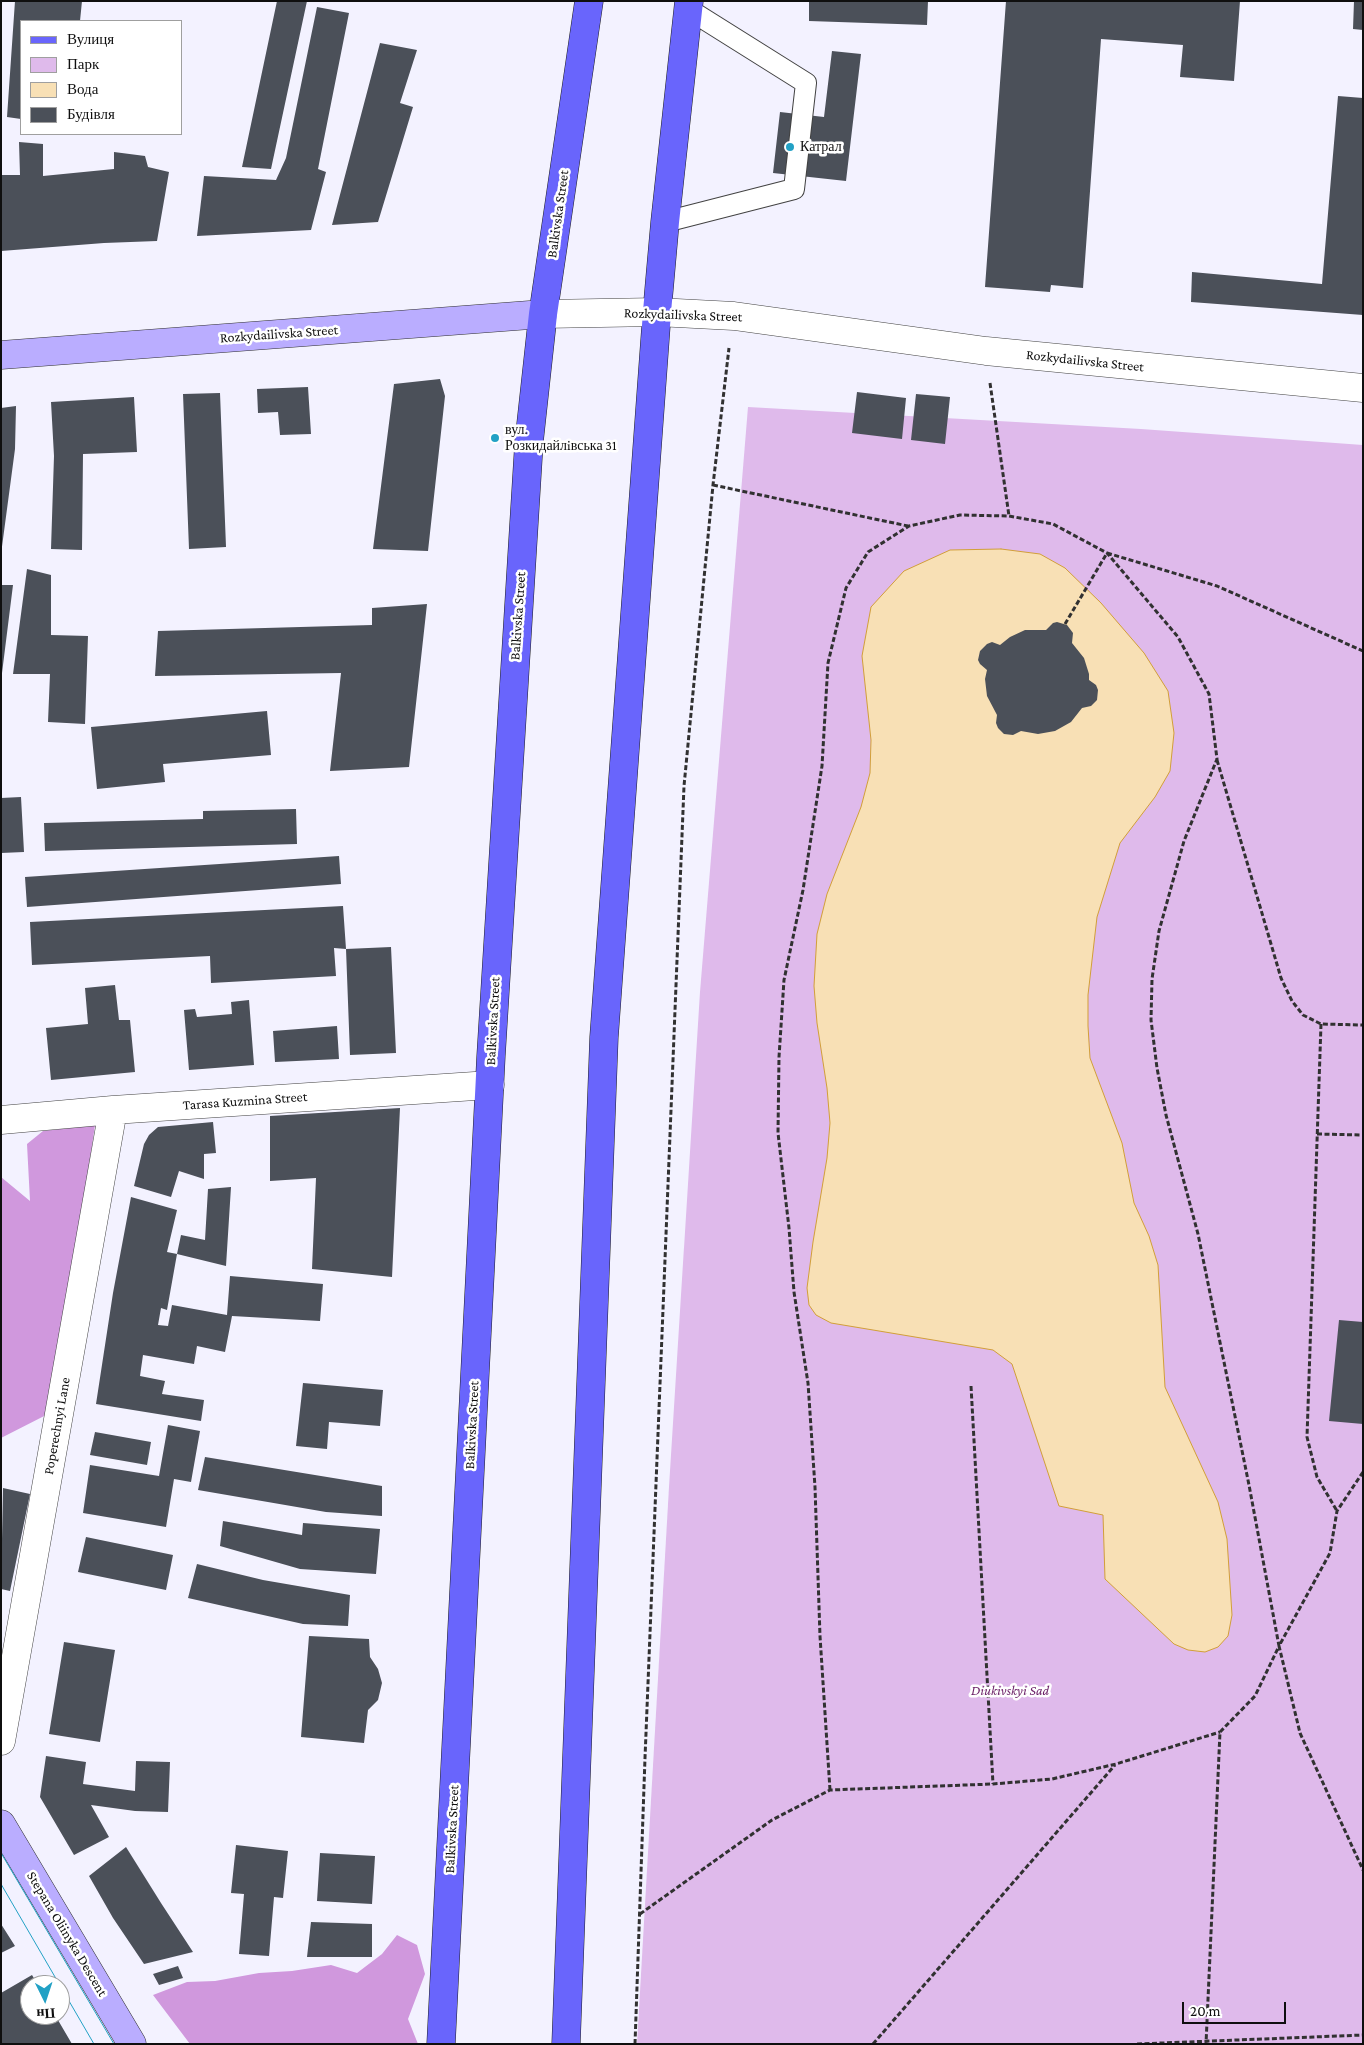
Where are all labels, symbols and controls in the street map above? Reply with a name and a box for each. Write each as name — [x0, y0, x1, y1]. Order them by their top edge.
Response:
legend — [20, 20, 182, 135]
text: Вулиця — [67, 31, 114, 47]
text: Парк — [67, 56, 99, 72]
text: Вода — [67, 81, 98, 97]
text: Будівля — [67, 106, 115, 122]
place label: Катрал — [800, 139, 842, 155]
marker: Катрал — [784, 141, 796, 153]
street label: Balkivska Street — [544, 169, 572, 259]
street label: Rozkydailivska Street — [623, 305, 743, 325]
street label: Rozkydailivska Street — [219, 321, 339, 347]
street label: Rozkydailivska Street — [1025, 346, 1145, 376]
place label: вул. Розкидайлiвська 31 — [505, 422, 617, 454]
marker: вул. Розкидайлiвська 31 — [489, 432, 501, 444]
street label: Balkivska Street — [507, 571, 529, 661]
street label: Balkivska Street — [482, 976, 504, 1066]
street label: Tarasa Kuzmina Street — [182, 1088, 308, 1114]
street label: Poperechnyi Lane — [40, 1376, 74, 1476]
street label: Balkivska Street — [461, 1380, 483, 1470]
park label: Diukivskyi Sad — [971, 1683, 1049, 1699]
street label: Balkivska Street — [441, 1784, 463, 1874]
street label: Stepana Oliinyka Descent — [23, 1868, 111, 2000]
north arrow — [20, 1975, 70, 2025]
scale bar — [1184, 1992, 1288, 2024]
text: 20 m — [1190, 2003, 1221, 2019]
text: Пн — [36, 2005, 56, 2023]

